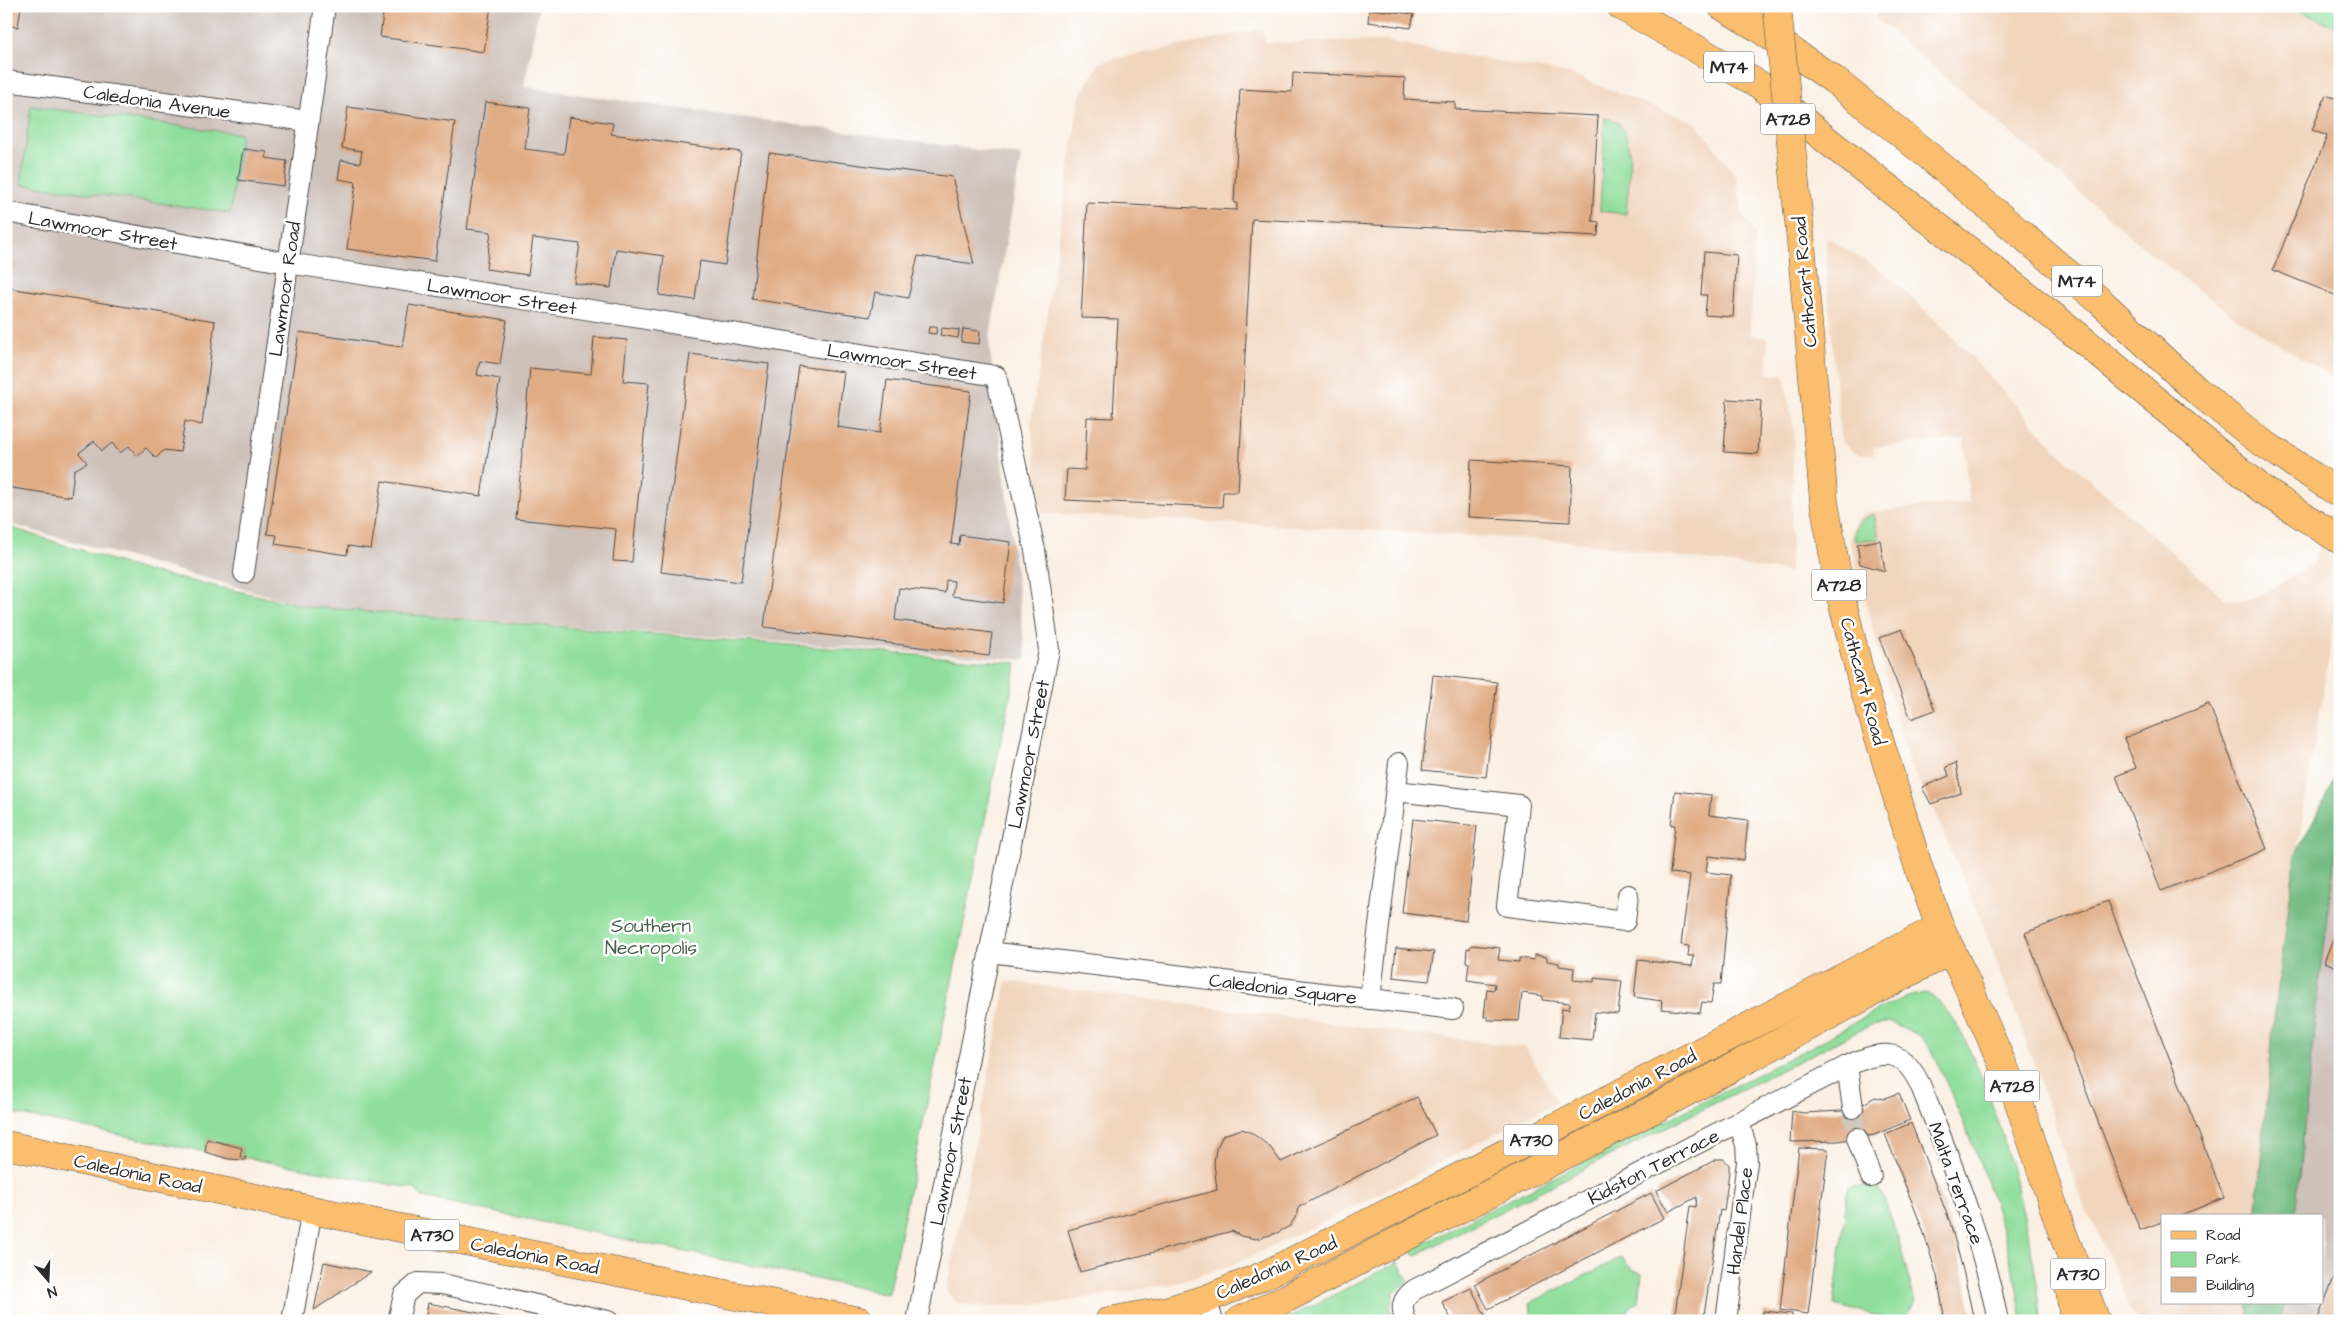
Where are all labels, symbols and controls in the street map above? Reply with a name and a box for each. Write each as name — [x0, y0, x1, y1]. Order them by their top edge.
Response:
road number: M74 — [1704, 52, 1754, 82]
street label: Caledonia Avenue — [82, 79, 232, 126]
road number: A728 — [1760, 104, 1816, 134]
street label: Lawmoor Street — [26, 205, 180, 258]
street label: Cathcart Road — [1786, 215, 1825, 348]
street label: Lawmoor Road — [263, 220, 308, 358]
road number: M74 — [2052, 266, 2102, 296]
street label: Lawmoor Street — [425, 272, 579, 323]
street label: Lawmoor Street — [825, 337, 979, 388]
road number: A728 — [1812, 570, 1866, 600]
street label: Cathcart Road — [1833, 614, 1893, 749]
street label: Lawmoor Street — [1002, 677, 1057, 831]
park label: Southern Necropolis — [605, 913, 697, 962]
street label: Caledonia Square — [1207, 967, 1358, 1012]
street label: Caledonia Road — [1574, 1043, 1702, 1128]
road number: A728 — [1984, 1070, 2040, 1102]
street label: Lawmoor Street — [924, 1074, 979, 1228]
street label: Malta Terrace — [1921, 1119, 1990, 1248]
street label: Kidston Terrace — [1583, 1123, 1724, 1212]
road number: A730 — [1504, 1124, 1558, 1156]
street label: Caledonia Road — [71, 1148, 204, 1201]
street label: Handel Place — [1720, 1166, 1760, 1277]
legend — [2161, 1214, 2324, 1304]
road number: A730 — [404, 1220, 460, 1250]
text: Road — [2206, 1225, 2241, 1246]
street label: Caledonia Road — [1212, 1229, 1342, 1307]
street label: Caledonia Road — [468, 1231, 601, 1282]
text: Park — [2206, 1249, 2241, 1270]
north arrow — [22, 1254, 72, 1304]
road number: A730 — [2050, 1258, 2106, 1290]
text: Building — [2206, 1275, 2254, 1297]
text: N — [44, 1280, 59, 1302]

